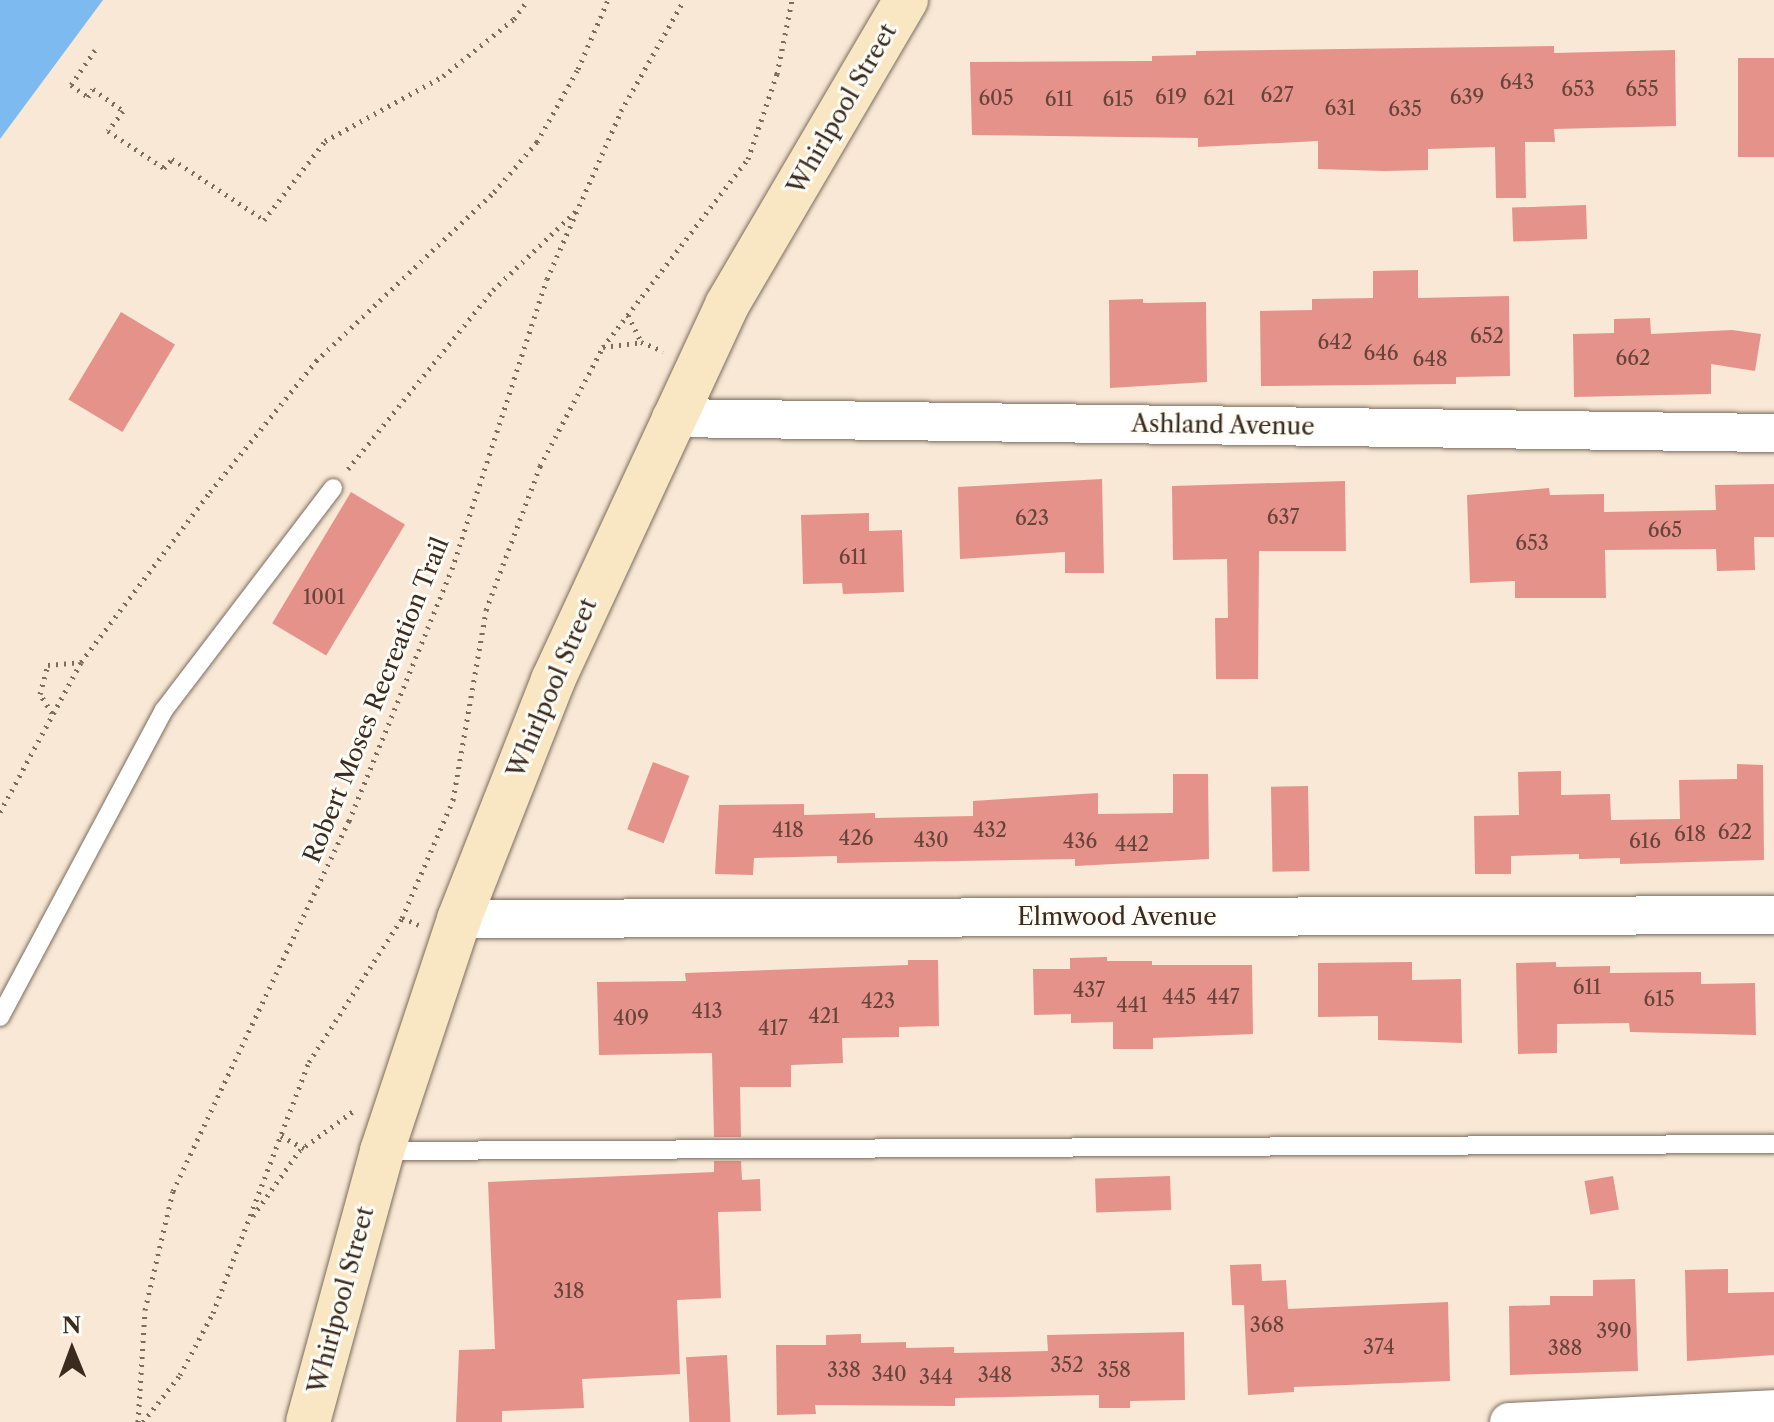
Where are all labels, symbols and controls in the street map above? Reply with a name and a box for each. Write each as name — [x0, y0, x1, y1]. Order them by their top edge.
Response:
street label: Whirlpool Street — [781, 19, 903, 199]
house number: 643 — [1500, 70, 1534, 94]
house number: 653 — [1561, 77, 1595, 101]
house number: 655 — [1625, 77, 1659, 101]
house number: 627 — [1260, 83, 1294, 107]
house number: 619 — [1155, 85, 1187, 109]
house number: 639 — [1450, 85, 1484, 109]
house number: 605 — [978, 86, 1014, 110]
house number: 621 — [1203, 86, 1235, 110]
house number: 611 — [1045, 87, 1073, 111]
house number: 615 — [1103, 87, 1133, 111]
house number: 631 — [1324, 96, 1356, 120]
house number: 635 — [1388, 97, 1422, 121]
house number: 652 — [1470, 324, 1504, 348]
house number: 642 — [1318, 330, 1352, 354]
house number: 646 — [1364, 341, 1398, 365]
house number: 662 — [1616, 346, 1650, 370]
house number: 648 — [1412, 347, 1448, 371]
street label: Ashland Avenue — [1131, 409, 1315, 441]
house number: 637 — [1267, 505, 1299, 529]
house number: 623 — [1015, 506, 1049, 530]
house number: 665 — [1648, 518, 1682, 542]
house number: 653 — [1515, 531, 1549, 555]
street label: Robert Moses Recreation Trail — [297, 533, 455, 867]
house number: 611 — [839, 545, 867, 569]
house number: 1001 — [303, 585, 345, 609]
street label: Whirlpool Street — [501, 594, 603, 782]
house number: 418 — [772, 818, 804, 842]
house number: 432 — [973, 818, 1007, 842]
house number: 622 — [1718, 820, 1752, 844]
house number: 618 — [1674, 822, 1706, 846]
house number: 426 — [839, 826, 873, 850]
house number: 430 — [913, 828, 949, 852]
house number: 436 — [1063, 829, 1097, 853]
house number: 616 — [1629, 829, 1661, 853]
house number: 442 — [1115, 832, 1149, 856]
street label: Elmwood Avenue — [1017, 903, 1217, 931]
house number: 611 — [1573, 975, 1601, 999]
house number: 437 — [1073, 978, 1105, 1002]
house number: 445 — [1162, 985, 1196, 1009]
house number: 447 — [1207, 985, 1239, 1009]
house number: 615 — [1644, 987, 1674, 1011]
house number: 423 — [861, 989, 895, 1013]
house number: 441 — [1116, 993, 1148, 1017]
house number: 413 — [692, 999, 722, 1023]
house number: 421 — [808, 1004, 840, 1028]
house number: 409 — [613, 1006, 649, 1030]
house number: 417 — [758, 1016, 788, 1040]
street label: Whirlpool Street — [302, 1203, 380, 1397]
house number: 318 — [553, 1279, 585, 1303]
north arrow — [32, 1310, 112, 1390]
text: N — [62, 1312, 81, 1339]
house number: 368 — [1250, 1313, 1284, 1337]
house number: 390 — [1596, 1319, 1632, 1343]
house number: 374 — [1363, 1335, 1395, 1359]
house number: 388 — [1548, 1336, 1582, 1360]
house number: 352 — [1050, 1353, 1084, 1377]
house number: 338 — [827, 1358, 861, 1382]
house number: 358 — [1097, 1358, 1131, 1382]
house number: 340 — [871, 1362, 907, 1386]
house number: 348 — [978, 1363, 1012, 1387]
house number: 344 — [919, 1365, 953, 1389]

